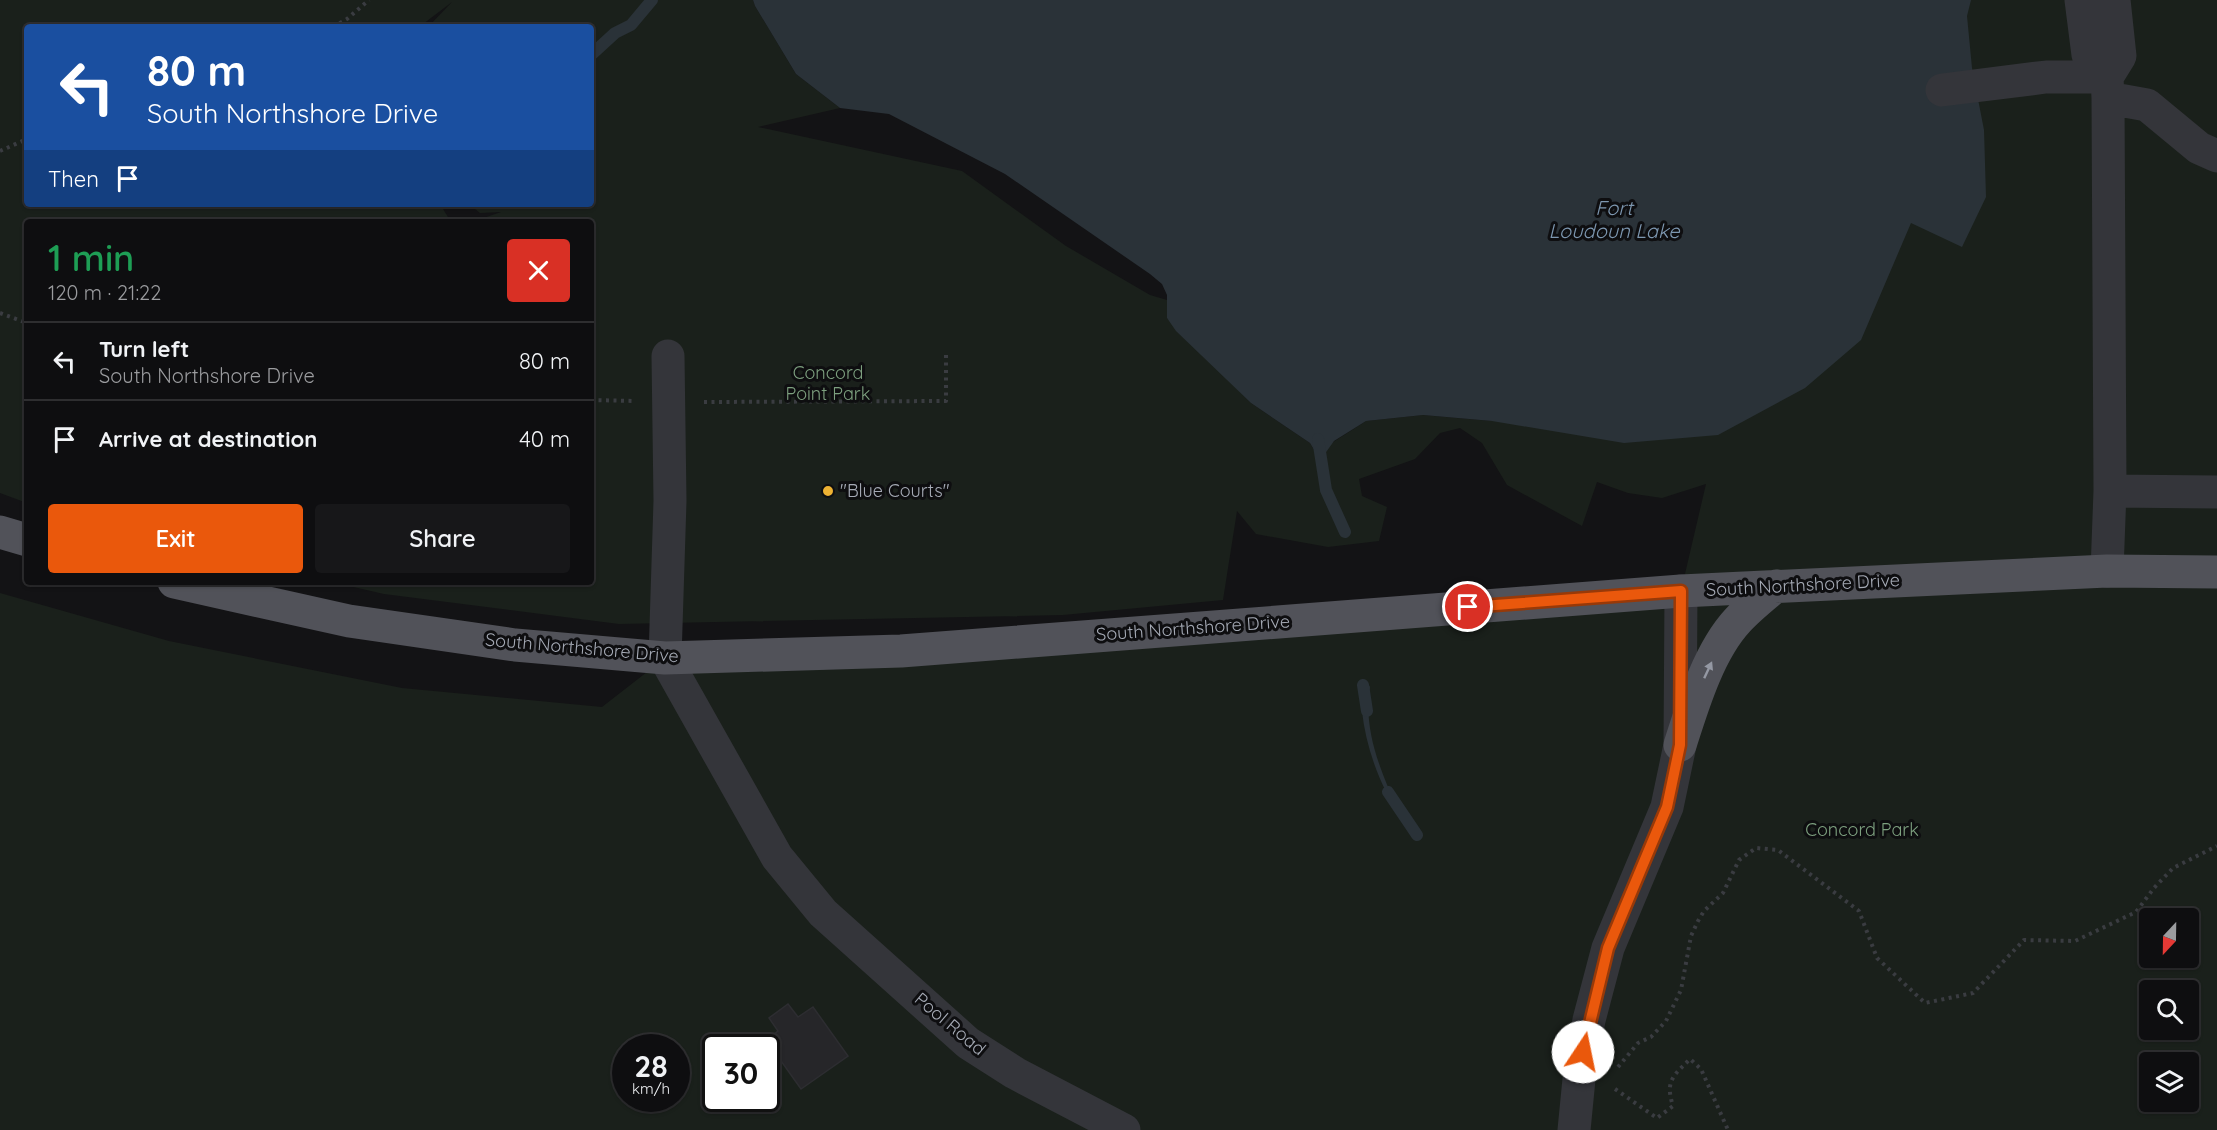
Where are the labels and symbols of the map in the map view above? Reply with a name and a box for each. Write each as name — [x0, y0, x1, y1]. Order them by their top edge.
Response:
water label: Fort Loudoun Lake — [1548, 195, 1680, 243]
park label: Concord Point Park — [786, 361, 870, 405]
place label: "Blue Courts" — [840, 479, 950, 502]
marker: "Blue Courts" — [821, 484, 835, 498]
street label: South Northshore Drive — [1705, 568, 1901, 601]
pin — [1442, 581, 1493, 632]
street label: South Northshore Drive — [1095, 609, 1291, 646]
street label: South Northshore Drive — [484, 628, 680, 667]
one-way arrow — [1704, 662, 1713, 679]
park label: Concord Park — [1805, 818, 1919, 841]
north arrow — [2139, 908, 2199, 968]
street label: Pool Road — [910, 987, 991, 1060]
position arrow — [1551, 1020, 1615, 1084]
speed limit sign: 30 — [702, 1034, 780, 1112]

